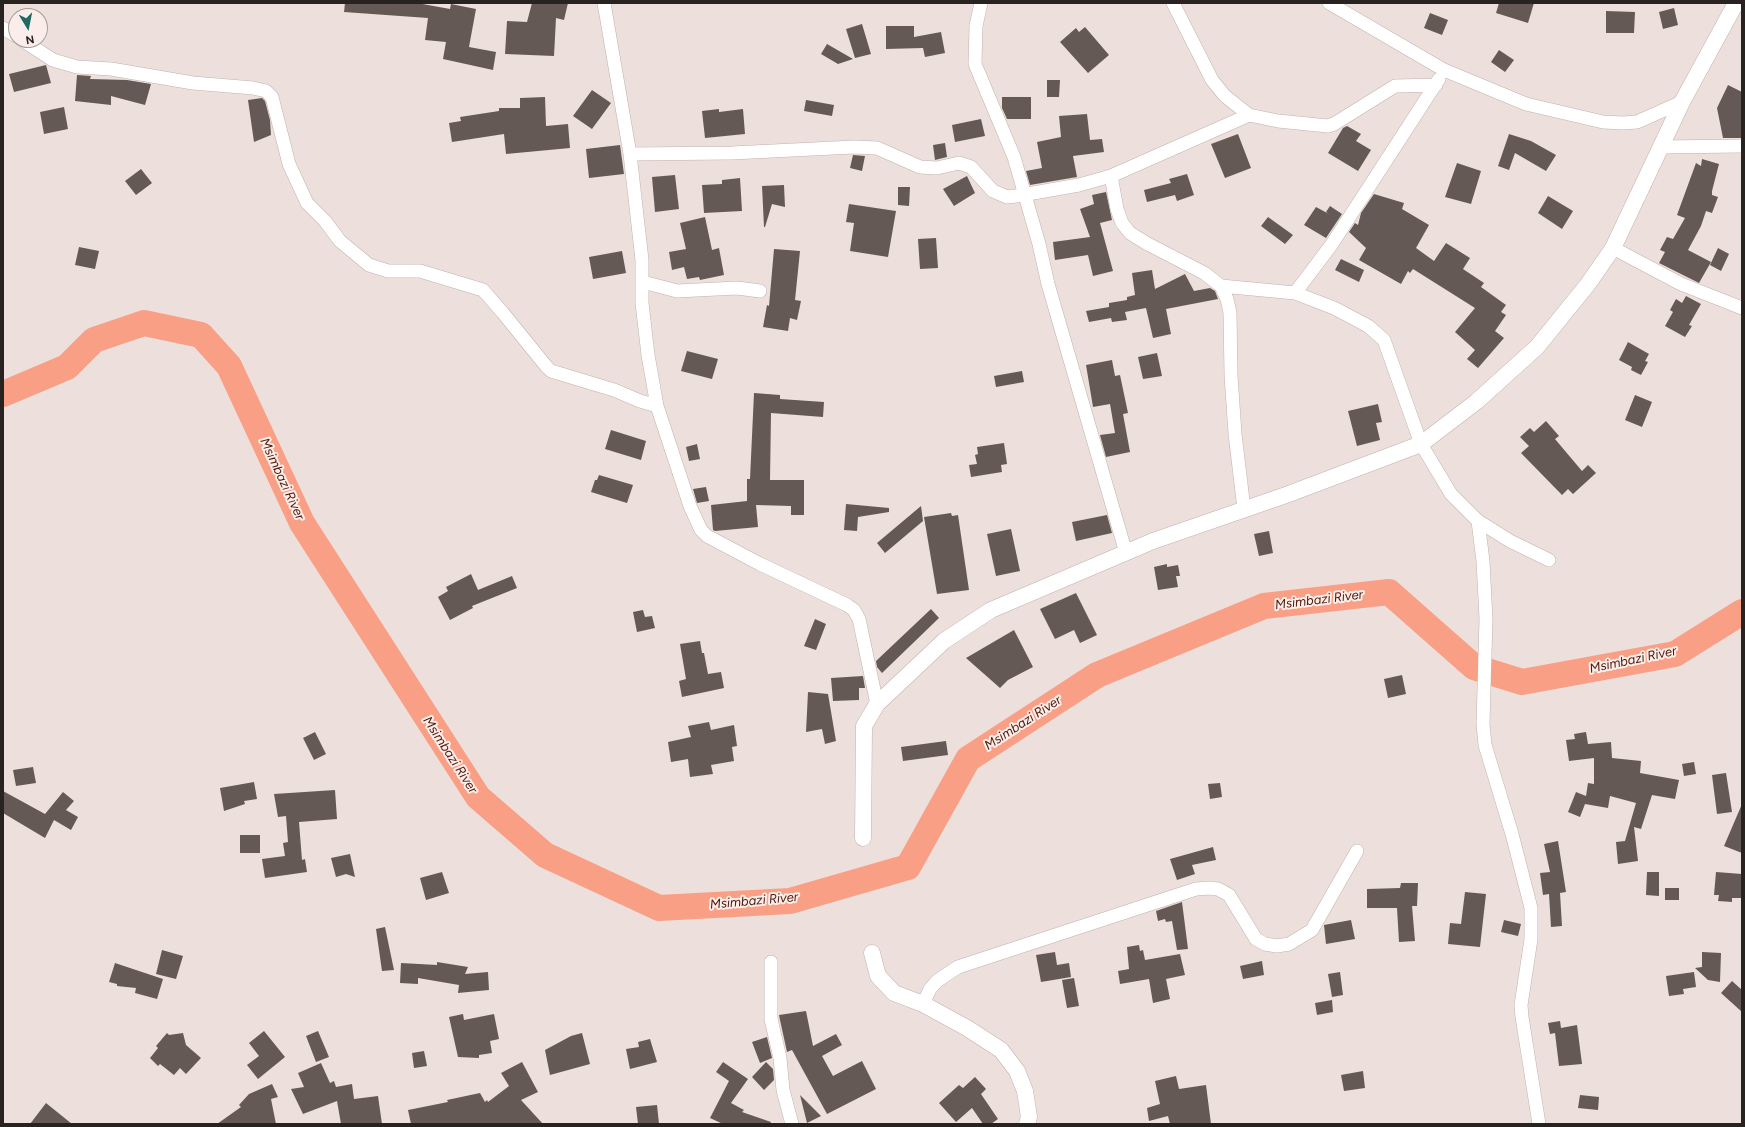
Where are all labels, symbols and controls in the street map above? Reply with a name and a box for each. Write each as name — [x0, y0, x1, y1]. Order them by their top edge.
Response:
north arrow — [8, 8, 48, 48]
text: N — [25, 32, 35, 46]
water label: Msimbazi River — [256, 436, 308, 522]
water label: Msimbazi River — [1274, 587, 1364, 613]
water label: Msimbazi River — [1588, 643, 1678, 677]
water label: Msimbazi River — [982, 692, 1064, 754]
water label: Msimbazi River — [419, 714, 481, 796]
water label: Msimbazi River — [709, 889, 799, 913]

